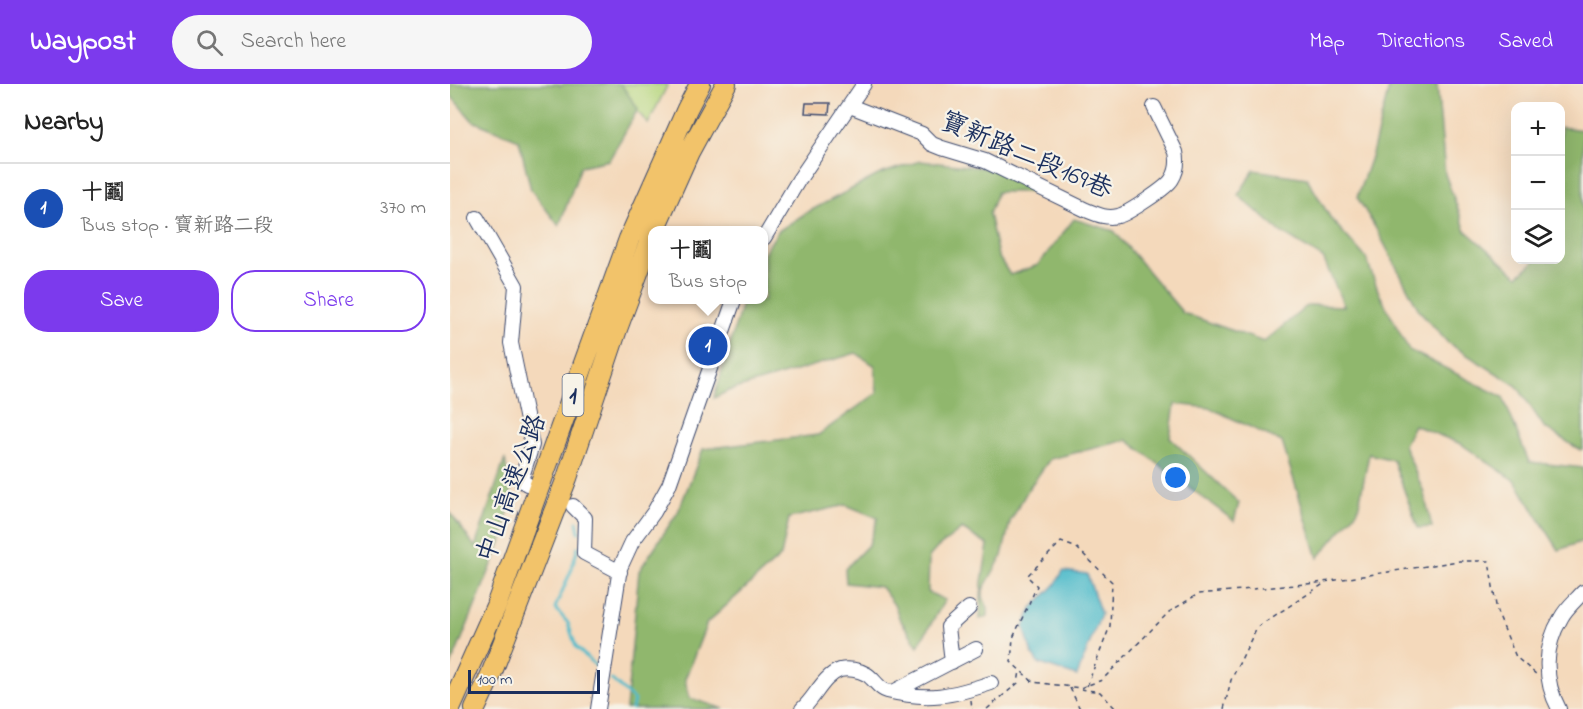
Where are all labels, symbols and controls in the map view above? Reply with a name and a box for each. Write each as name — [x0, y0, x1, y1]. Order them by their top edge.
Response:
search box — [172, 15, 592, 69]
text: Waypost — [30, 22, 136, 63]
icon: search — [193, 26, 226, 59]
text: Search here — [241, 26, 346, 58]
text: Map — [1309, 27, 1345, 57]
text: Directions — [1378, 27, 1465, 57]
text: Saved — [1498, 27, 1553, 57]
map controls — [1511, 102, 1565, 264]
button: + — [1511, 102, 1565, 156]
street label: 寶新路二段169巷 — [934, 103, 1118, 210]
text: Nearby — [24, 104, 103, 142]
button: − — [1511, 156, 1565, 210]
text: 十鬮 — [81, 178, 125, 210]
text: 1 — [40, 194, 47, 223]
text: 370 m — [380, 194, 426, 223]
button: layers — [1511, 210, 1565, 264]
text: Bus stop · 寶新路二段 — [81, 212, 273, 241]
popup — [648, 226, 768, 304]
text: 十鬮 — [669, 236, 713, 268]
text: Bus stop — [669, 268, 747, 297]
button: Save — [24, 270, 219, 332]
button: Share — [231, 270, 426, 332]
pin: 1 — [688, 324, 728, 368]
road number: 1 — [562, 374, 584, 416]
street label: 中山高速公路 — [468, 409, 557, 569]
your location — [1161, 463, 1190, 492]
scale bar — [468, 667, 600, 694]
text: 100 m — [477, 668, 512, 692]

